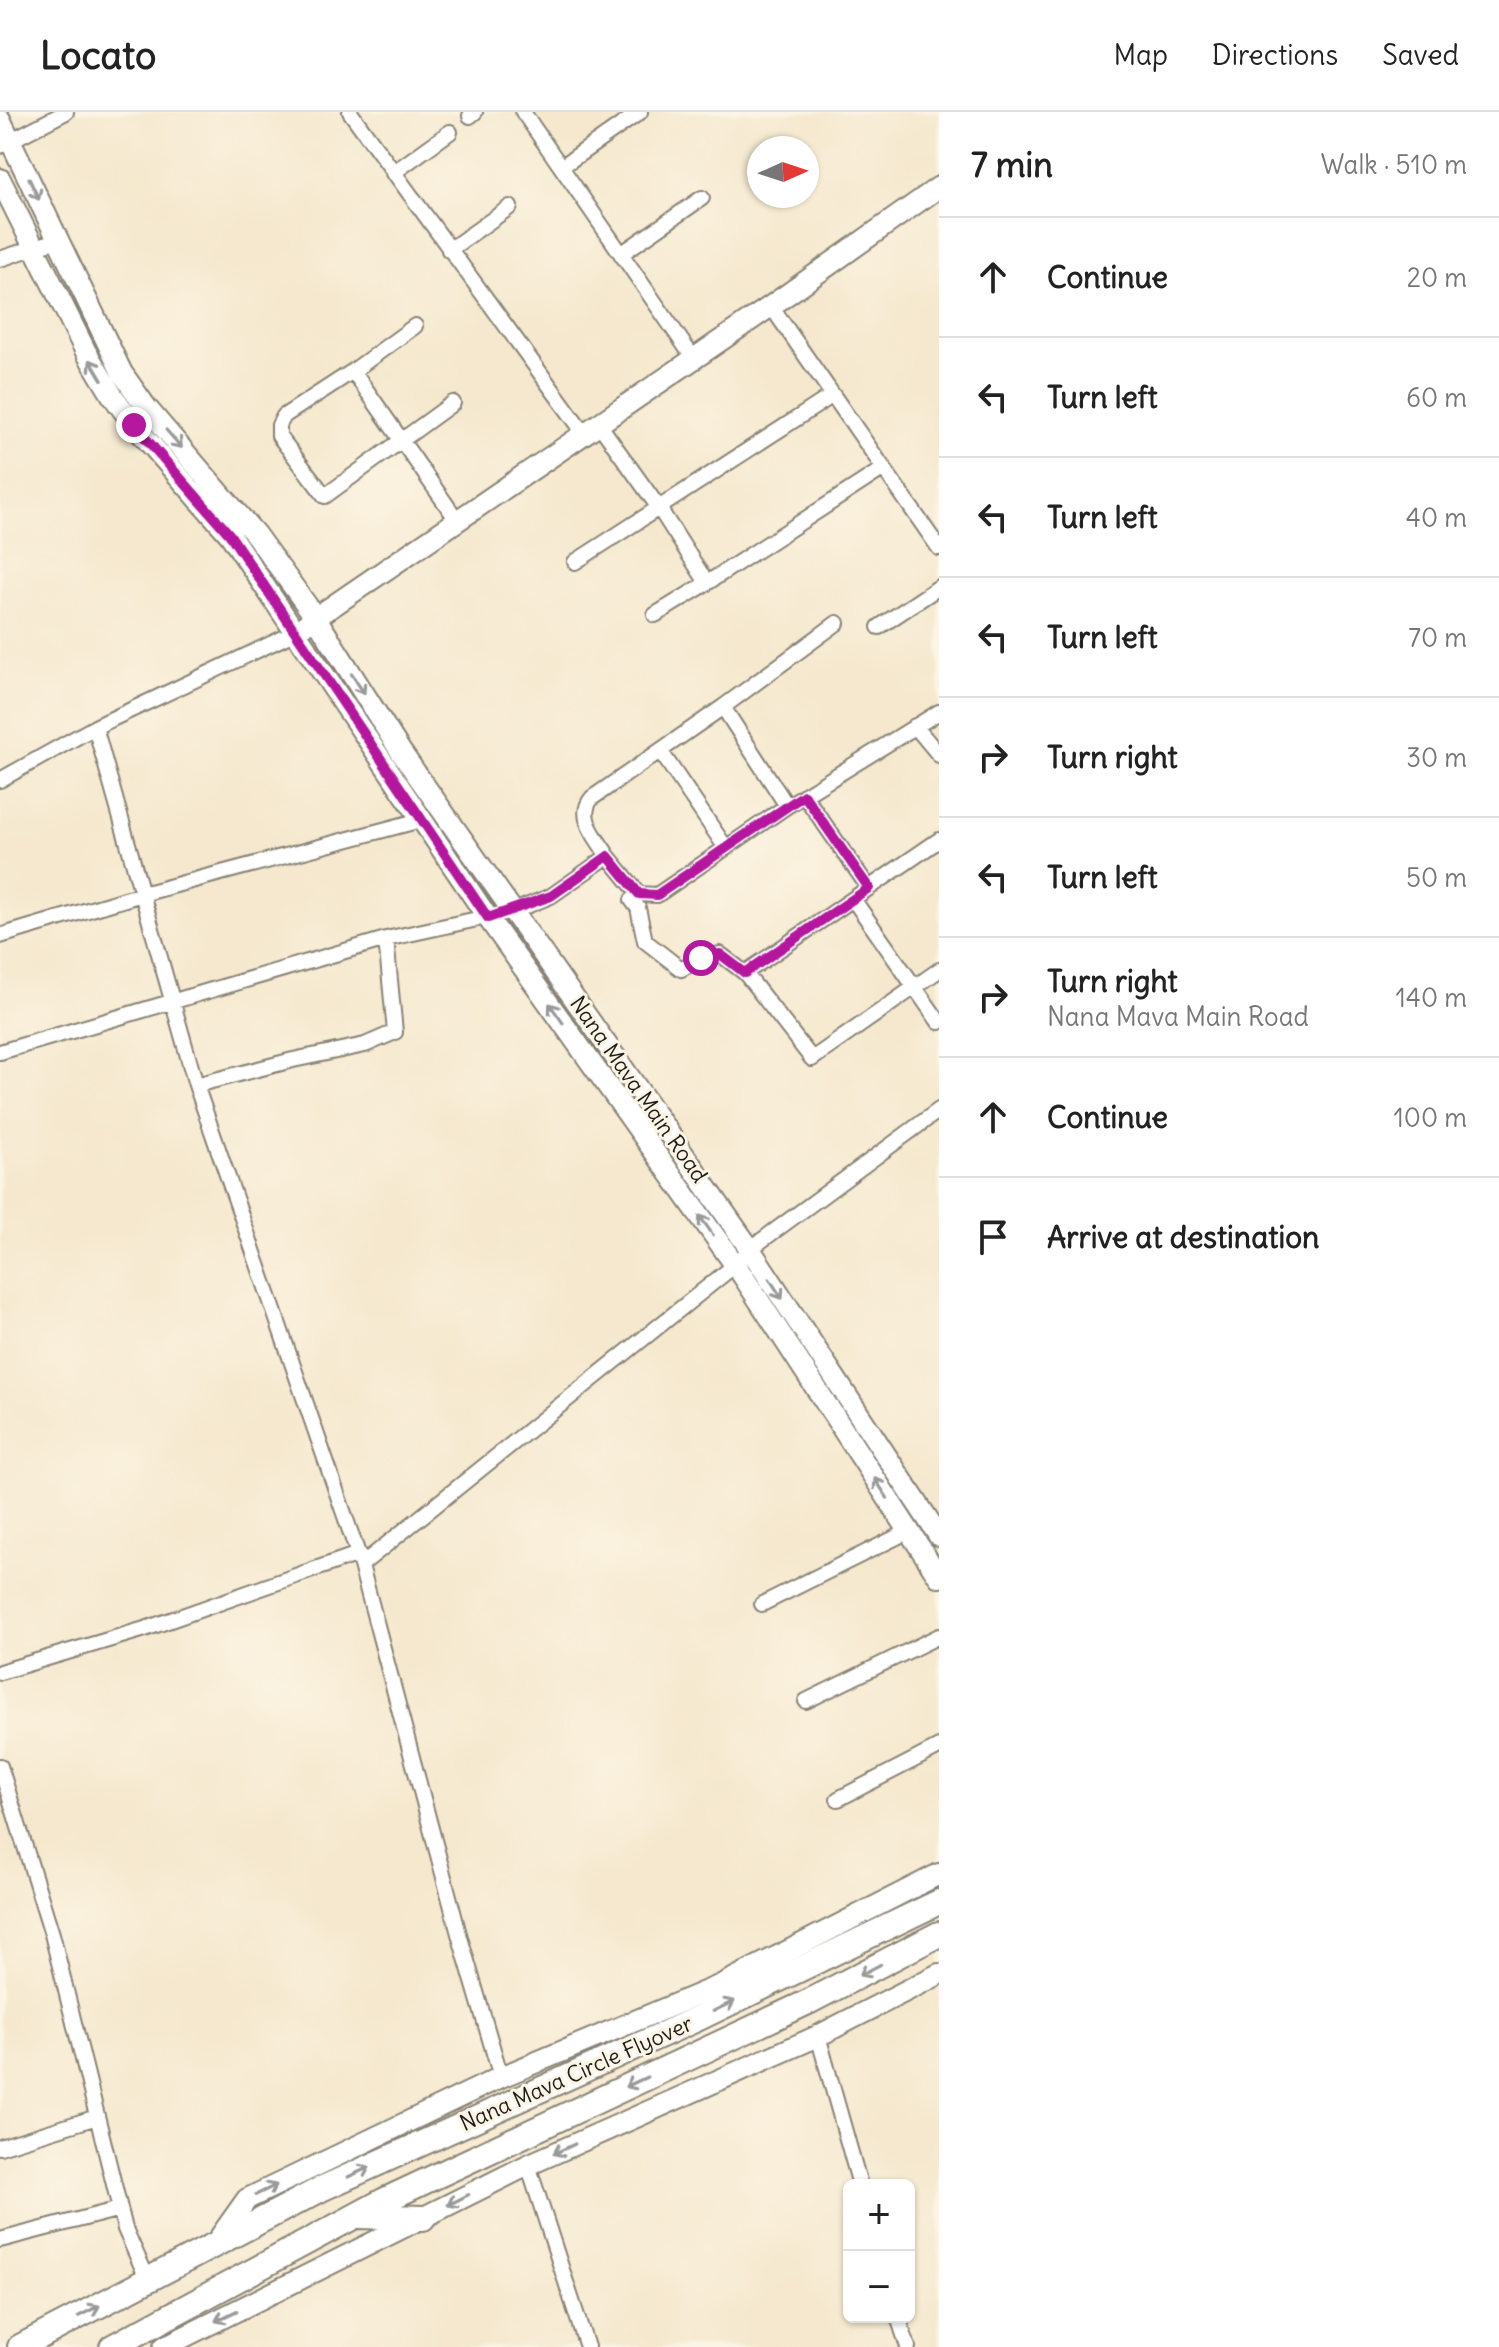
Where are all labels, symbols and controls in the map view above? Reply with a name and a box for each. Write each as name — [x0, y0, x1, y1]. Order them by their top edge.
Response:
text: Locato — [40, 32, 156, 79]
text: Map — [1113, 37, 1168, 73]
text: Directions — [1212, 37, 1338, 73]
text: Saved — [1382, 37, 1459, 73]
north arrow — [747, 136, 819, 208]
text: 7 min — [971, 143, 1053, 186]
text: Walk · 510 m — [1321, 148, 1467, 181]
one-way arrow — [27, 177, 42, 201]
icon: ahead — [971, 255, 1015, 299]
text: Continue — [1047, 258, 1168, 296]
text: 20 m — [1407, 261, 1467, 294]
one-way arrow — [88, 359, 104, 382]
icon: left — [971, 375, 1015, 419]
text: Turn left — [1047, 378, 1158, 416]
text: 60 m — [1406, 381, 1467, 414]
route end — [116, 407, 152, 443]
one-way arrow — [165, 428, 183, 448]
icon: left — [971, 495, 1015, 539]
text: Turn left — [1047, 498, 1158, 536]
text: 40 m — [1406, 501, 1467, 534]
icon: left — [971, 615, 1015, 659]
text: Turn left — [1047, 618, 1158, 656]
text: 70 m — [1408, 621, 1467, 654]
one-way arrow — [350, 672, 366, 695]
icon: right — [971, 735, 1015, 779]
text: Turn right — [1047, 738, 1178, 776]
text: 30 m — [1406, 741, 1467, 774]
icon: left — [971, 855, 1015, 899]
text: Turn left — [1047, 858, 1158, 896]
text: 50 m — [1406, 861, 1467, 894]
route start — [683, 940, 719, 976]
text: Turn right — [1047, 962, 1178, 1000]
icon: right — [971, 975, 1015, 1019]
text: 140 m — [1396, 981, 1467, 1014]
street label: Nana Mava Main Road — [564, 990, 714, 1188]
text: Nana Mava Main Road — [1047, 1000, 1309, 1033]
one-way arrow — [548, 1002, 564, 1024]
icon: ahead — [971, 1095, 1015, 1139]
text: Continue — [1047, 1098, 1168, 1136]
text: 100 m — [1393, 1101, 1467, 1134]
one-way arrow — [698, 1214, 714, 1236]
icon: arrive — [971, 1215, 1015, 1259]
text: Arrive at destination — [1047, 1218, 1319, 1256]
one-way arrow — [769, 1277, 785, 1300]
one-way arrow — [873, 1477, 890, 1499]
one-way arrow — [859, 1962, 882, 1978]
one-way arrow — [711, 1997, 735, 2013]
street label: Nana Mava Circle Flyover — [455, 2009, 697, 2137]
one-way arrow — [624, 2075, 648, 2090]
one-way arrow — [552, 2142, 576, 2157]
one-way arrow — [346, 2164, 370, 2179]
map controls — [843, 2179, 915, 2323]
button: + — [843, 2179, 915, 2251]
one-way arrow — [254, 2181, 278, 2197]
one-way arrow — [447, 2193, 471, 2208]
button: − — [843, 2251, 915, 2323]
one-way arrow — [77, 2303, 101, 2318]
one-way arrow — [214, 2309, 238, 2325]

